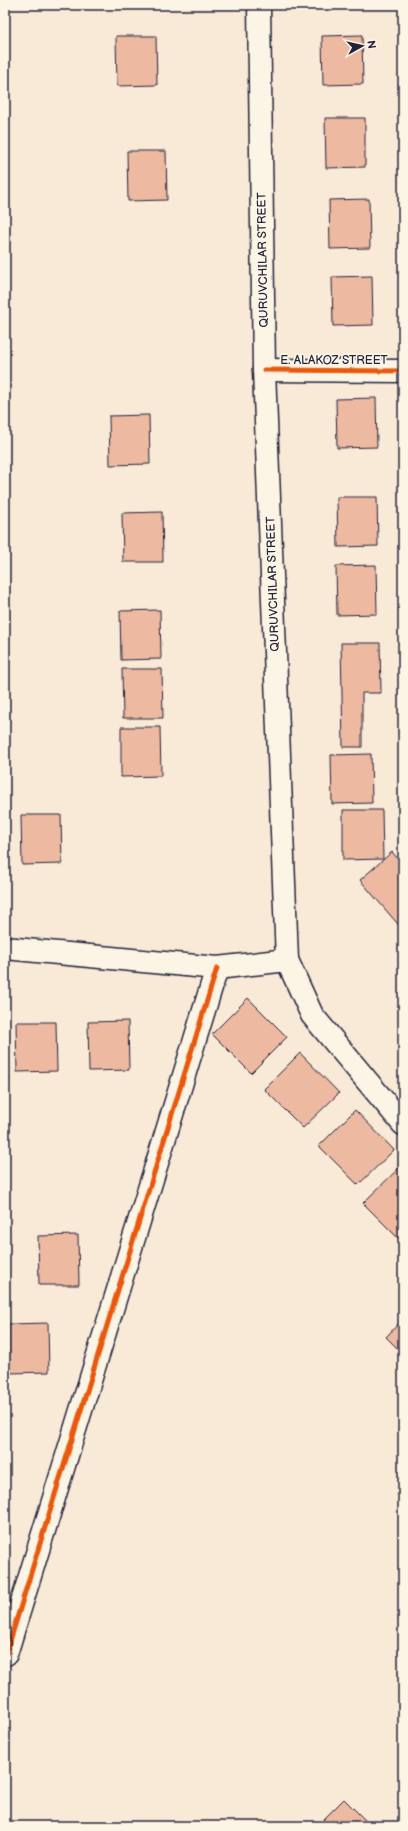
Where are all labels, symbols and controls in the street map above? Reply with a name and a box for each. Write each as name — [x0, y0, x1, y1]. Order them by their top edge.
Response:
north arrow — [342, 26, 382, 66]
text: N — [364, 40, 378, 50]
street label: QURUVCHILAR STREET — [254, 192, 272, 328]
street label: E. ALAKOZ STREET — [280, 353, 389, 368]
street label: QURUVCHILAR STREET — [263, 515, 283, 652]

